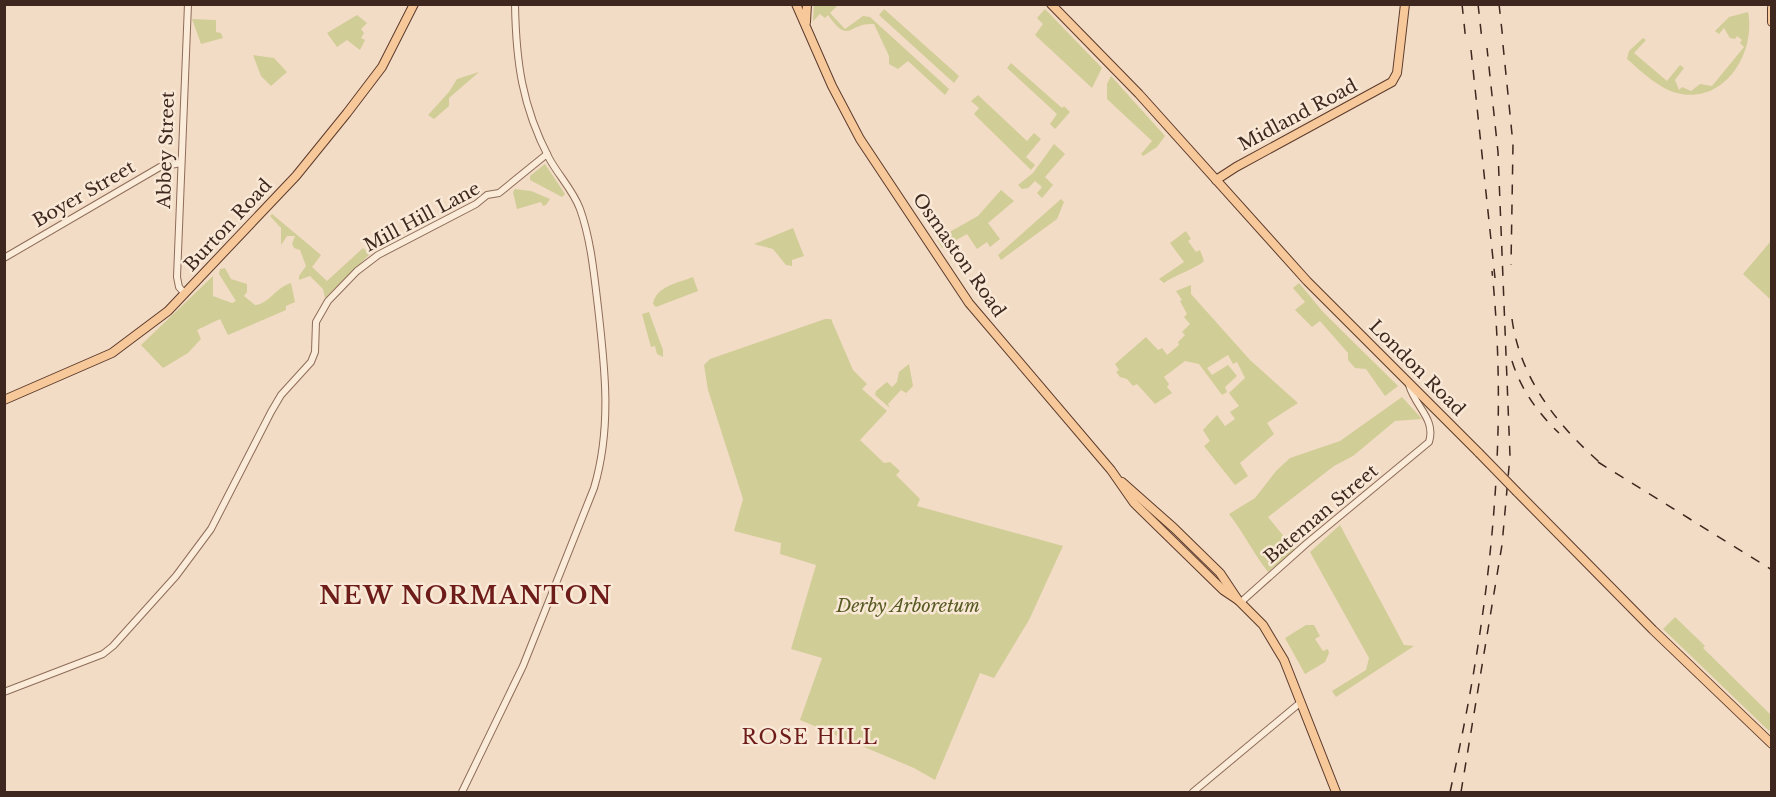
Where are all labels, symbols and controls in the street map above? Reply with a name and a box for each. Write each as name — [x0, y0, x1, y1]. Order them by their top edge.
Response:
street label: Midland Road — [1235, 74, 1361, 156]
street label: Abbey Street — [153, 91, 179, 210]
street label: Boyer Street — [29, 156, 139, 232]
street label: Burton Road — [180, 174, 276, 276]
street label: Mill Hill Lane — [360, 177, 484, 257]
street label: Osmaston Road — [908, 189, 1010, 321]
street label: London Road — [1364, 315, 1470, 421]
street label: Bateman Street — [1260, 460, 1383, 568]
district label: NEW NORMANTON — [319, 581, 613, 610]
park label: Derby Arboretum — [835, 595, 980, 617]
district label: ROSE HILL — [742, 725, 878, 749]

